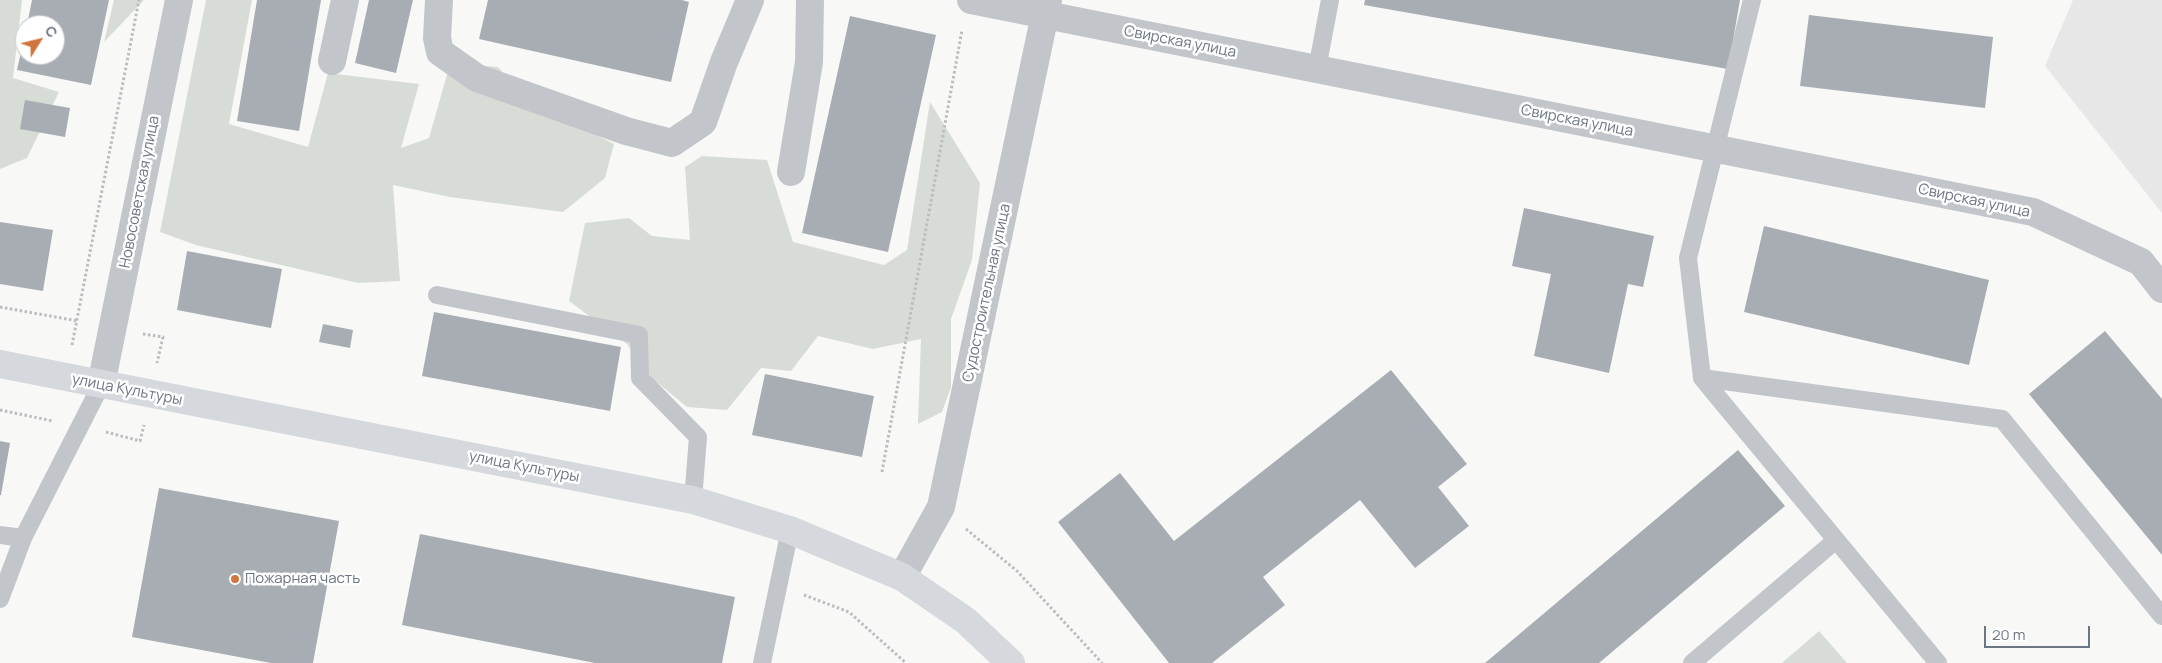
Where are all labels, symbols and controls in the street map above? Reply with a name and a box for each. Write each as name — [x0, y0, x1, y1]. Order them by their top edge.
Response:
north arrow — [15, 15, 65, 65]
text: С — [41, 22, 62, 41]
street label: Свирская улица — [1122, 22, 1238, 62]
street label: Свирская улица — [1519, 101, 1635, 141]
street label: Новосоветская улица — [116, 114, 164, 270]
street label: Свирская улица — [1916, 180, 2032, 222]
street label: Судостроительная улица — [959, 202, 1015, 384]
street label: улица Культуры — [70, 370, 184, 410]
street label: улица Культуры — [467, 447, 581, 487]
place label: Пожарная часть — [245, 570, 360, 588]
marker: Пожарная часть — [229, 573, 241, 585]
scale bar — [1987, 616, 2093, 648]
text: 20 m — [1992, 624, 2025, 645]

